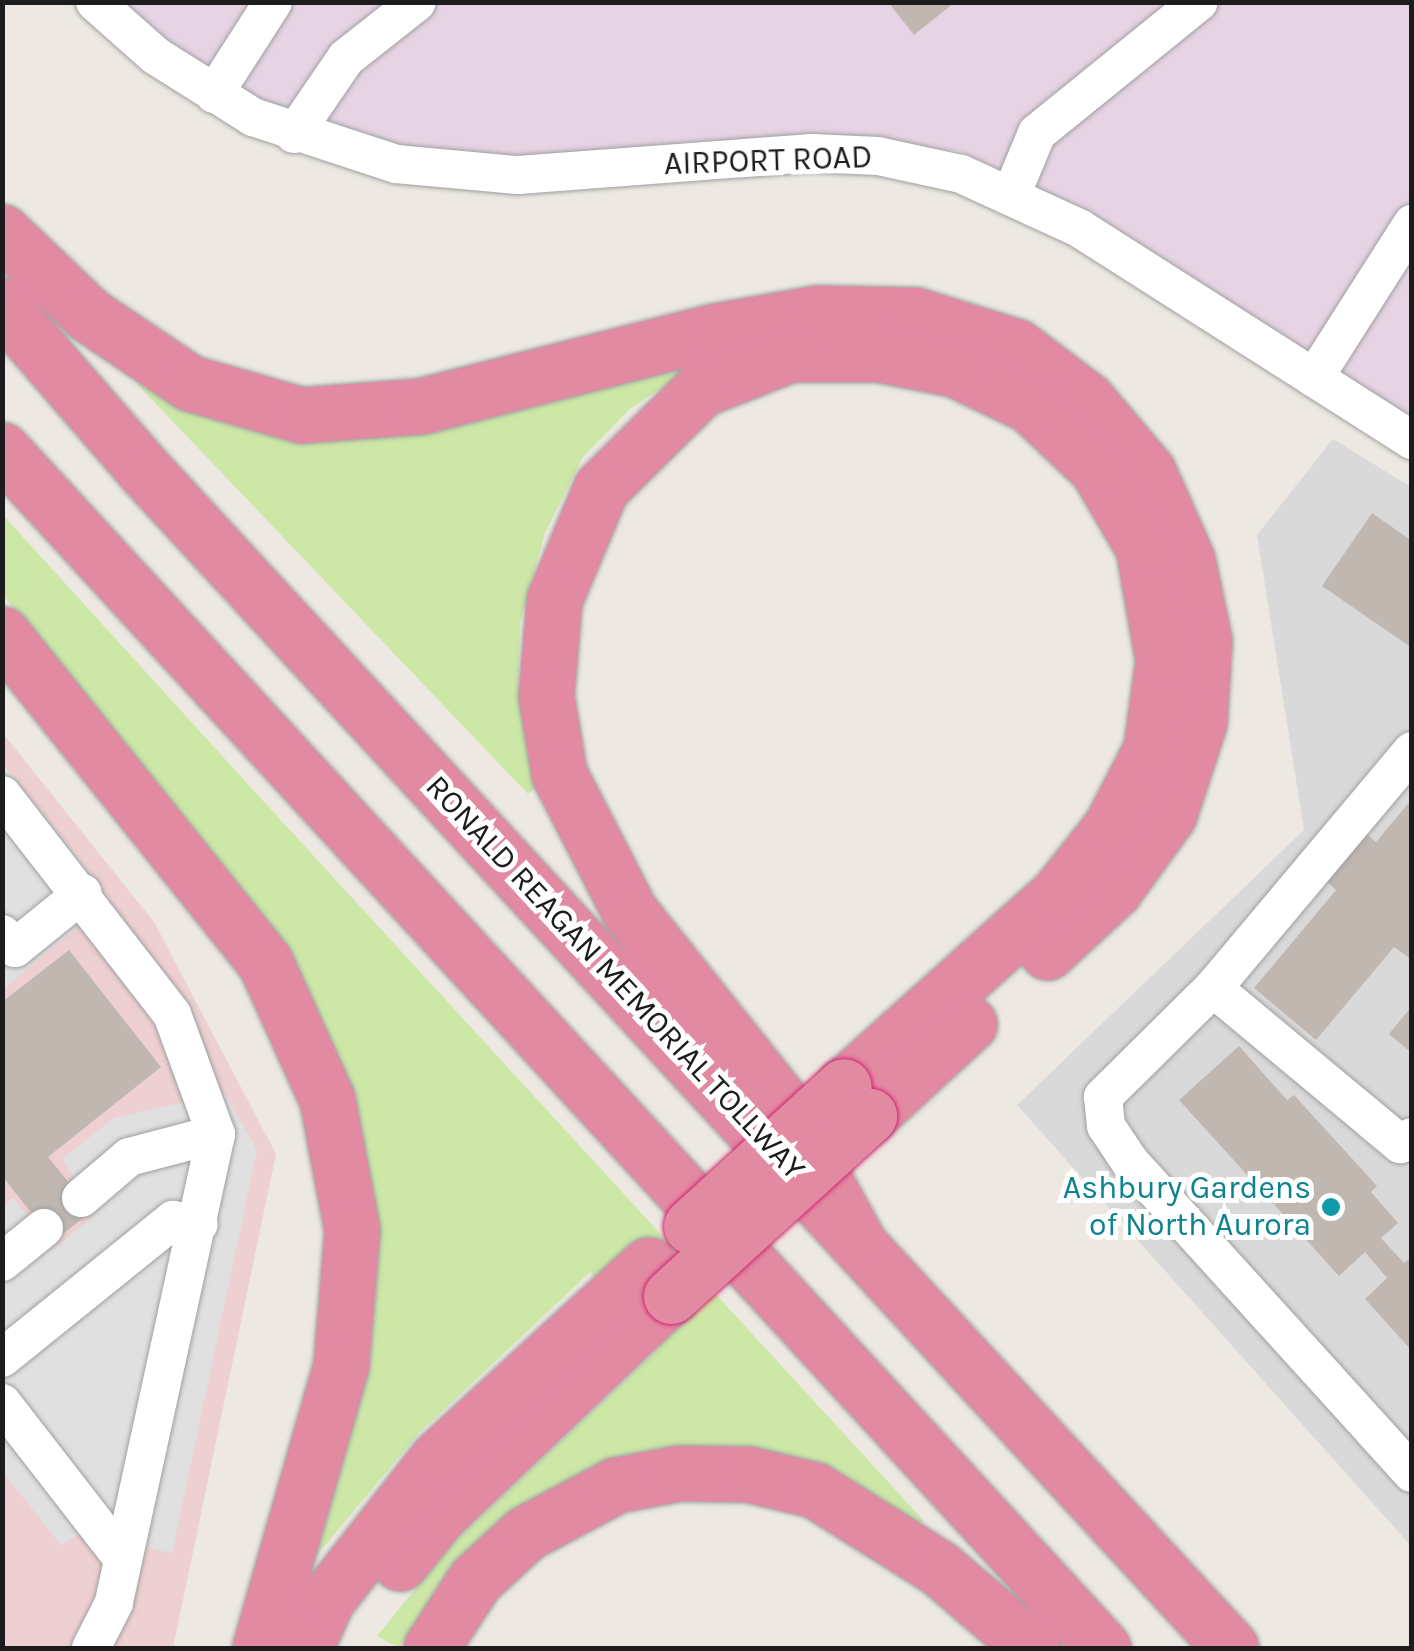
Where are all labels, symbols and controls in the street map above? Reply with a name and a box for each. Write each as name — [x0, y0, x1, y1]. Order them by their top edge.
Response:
street label: AIRPORT ROAD — [663, 138, 873, 184]
street label: RONALD REAGAN MEMORIAL TOLLWAY — [417, 768, 813, 1188]
place label: Ashbury Gardens of North Aurora — [1063, 1170, 1311, 1245]
marker: Ashbury Gardens of North Aurora — [1320, 1196, 1342, 1218]

